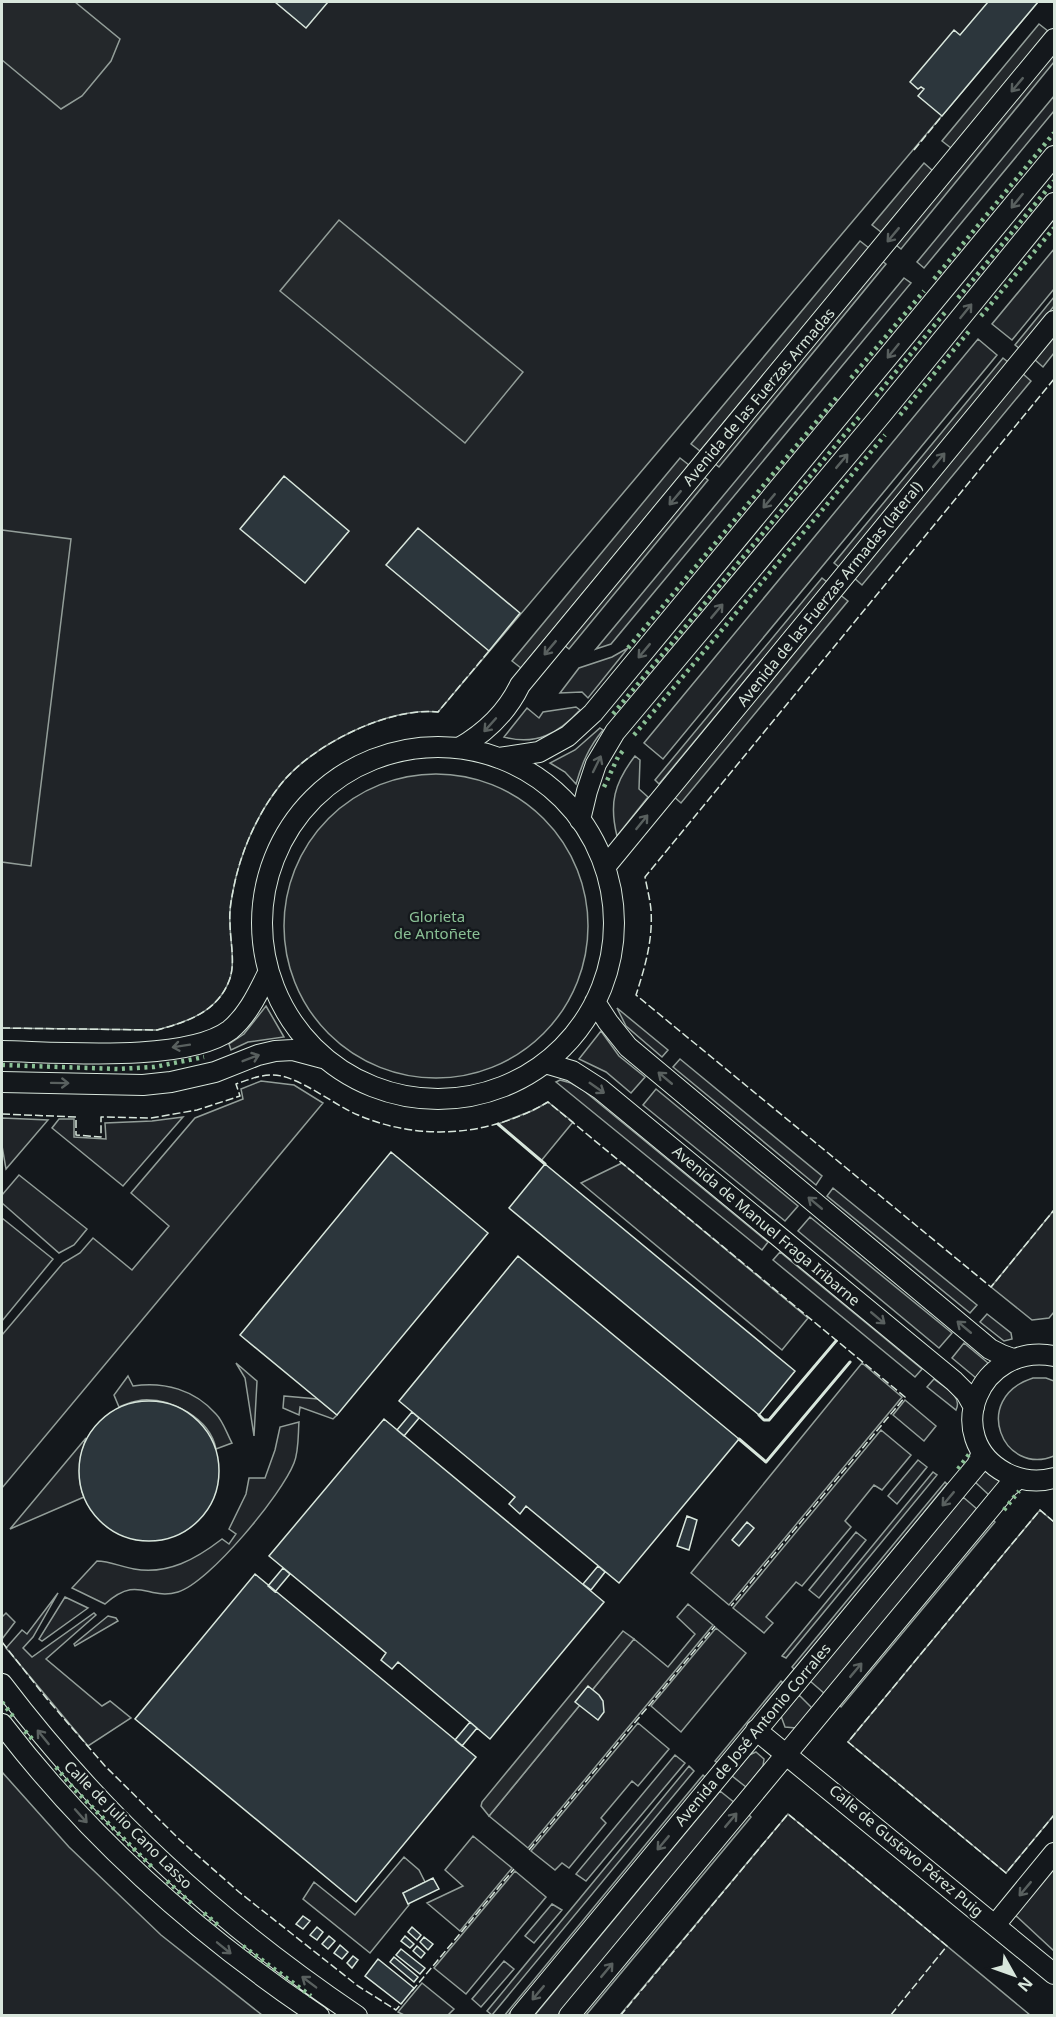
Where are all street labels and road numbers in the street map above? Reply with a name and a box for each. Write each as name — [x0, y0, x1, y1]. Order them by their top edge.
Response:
street label: Avenida de las Fuerzas Armadas — [678, 303, 839, 490]
street label: Avenida de las Fuerzas Armadas (lateral) — [732, 477, 926, 710]
street label: Avenida de Manuel Fraga Iribarne — [669, 1141, 865, 1310]
street label: Avenida de José Antonio Corrales — [670, 1639, 835, 1830]
street label: Calle de Julio Cano Lasso — [60, 1756, 197, 1893]
street label: Calle de Gustavo Pérez Puig — [825, 1780, 988, 1921]

